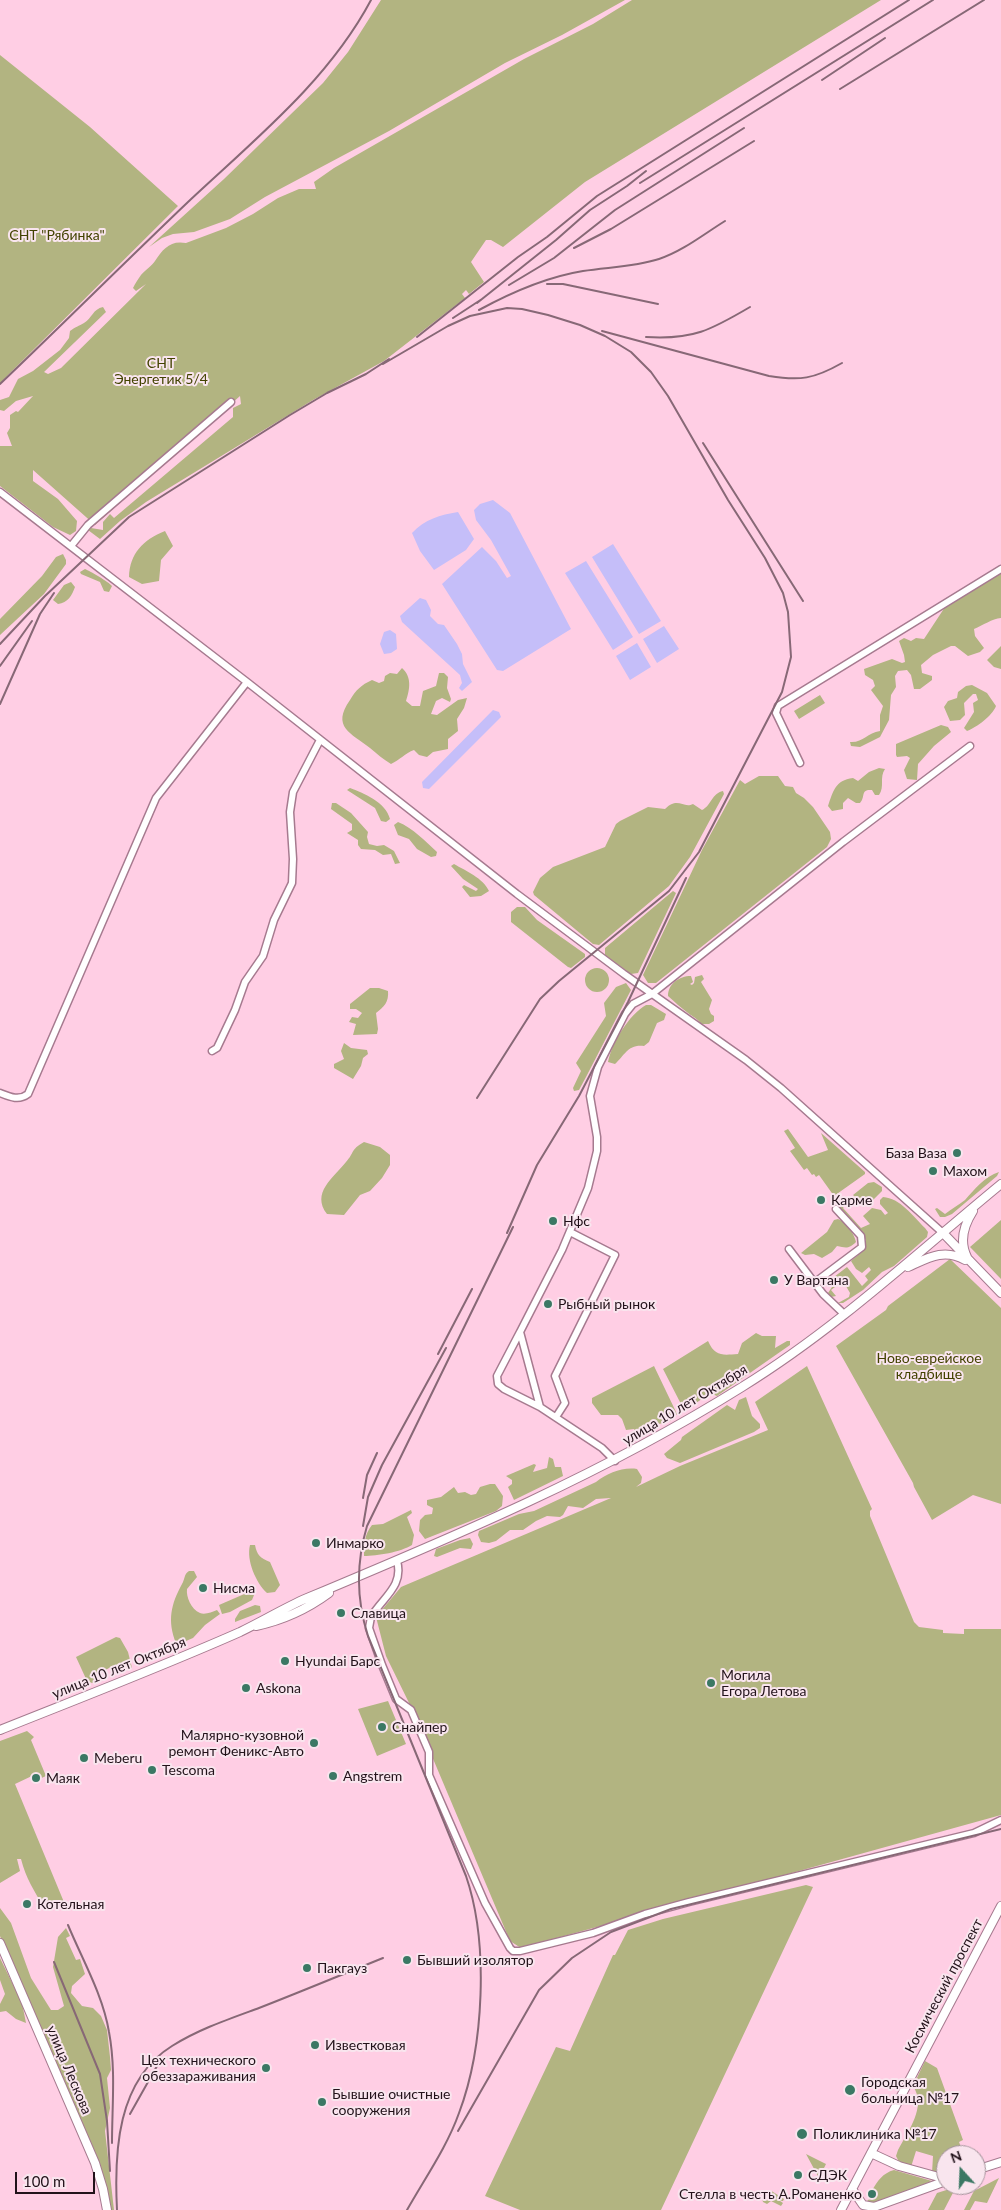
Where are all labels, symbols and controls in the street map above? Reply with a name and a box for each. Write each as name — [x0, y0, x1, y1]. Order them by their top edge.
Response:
park label: СНТ "Рябинка" — [9, 227, 105, 243]
park label: СНТ Энергетик 5/4 — [114, 355, 208, 388]
place label: База Ваза — [885, 1145, 947, 1161]
marker: База Ваза — [951, 1147, 963, 1159]
place label: Махом — [943, 1163, 987, 1179]
marker: Махом — [927, 1165, 939, 1177]
place label: Карме — [831, 1192, 872, 1208]
marker: Карме — [815, 1194, 827, 1206]
place label: Нфс — [563, 1213, 590, 1229]
marker: Нфс — [547, 1215, 559, 1227]
place label: У Вартана — [784, 1272, 849, 1288]
marker: У Вартана — [768, 1274, 780, 1286]
place label: Рыбный рынок — [558, 1296, 655, 1312]
marker: Рыбный рынок — [542, 1298, 554, 1310]
park label: Ново-еврейское кладбище — [876, 1350, 982, 1382]
street label: улица 10 лет Октября — [620, 1361, 750, 1449]
place label: Инмарко — [326, 1535, 384, 1551]
marker: Инмарко — [310, 1537, 322, 1549]
place label: Нисма — [213, 1580, 255, 1596]
marker: Нисма — [197, 1582, 209, 1594]
place label: Славица — [351, 1605, 406, 1621]
marker: Славица — [335, 1607, 347, 1619]
street label: улица 10 лет Октября — [50, 1633, 188, 1703]
place label: Hyundai Барс — [295, 1653, 380, 1669]
marker: Hyundai Барс — [279, 1655, 291, 1667]
place label: Могила Егора Летова — [721, 1667, 807, 1700]
marker: Могила Егора Летова — [705, 1677, 717, 1689]
place label: Askona — [256, 1680, 301, 1696]
marker: Askona — [240, 1682, 252, 1694]
place label: Снайпер — [392, 1719, 447, 1735]
marker: Снайпер — [376, 1721, 388, 1733]
place label: Малярно-кузовной ремонт Феникс-Авто — [168, 1727, 304, 1760]
marker: Малярно-кузовной ремонт Феникс-Авто — [308, 1737, 320, 1749]
place label: Meberu — [94, 1750, 142, 1766]
marker: Meberu — [78, 1752, 90, 1764]
place label: Tescoma — [162, 1762, 215, 1778]
marker: Tescoma — [146, 1764, 158, 1776]
place label: Angstrem — [343, 1768, 402, 1784]
place label: Маяк — [46, 1770, 80, 1786]
marker: Angstrem — [327, 1770, 339, 1782]
marker: Маяк — [30, 1772, 42, 1784]
place label: Котельная — [37, 1896, 104, 1912]
marker: Котельная — [21, 1898, 33, 1910]
street label: Космический проспект — [901, 1916, 987, 2056]
place label: Бывший изолятор — [417, 1952, 534, 1968]
marker: Бывший изолятор — [401, 1954, 413, 1966]
place label: Пакгауз — [317, 1960, 367, 1976]
marker: Пакгауз — [301, 1962, 313, 1974]
street label: улица Лескова — [43, 2023, 95, 2117]
place label: Известковая — [325, 2037, 406, 2053]
marker: Известковая — [309, 2039, 321, 2051]
place label: Цех технического обеззараживания — [141, 2052, 256, 2084]
marker: Цех технического обеззараживания — [260, 2062, 272, 2074]
place label: Городская больница №17 — [861, 2074, 959, 2106]
marker: Городская больница №17 — [843, 2083, 857, 2097]
place label: Бывшие очистные сооружения — [332, 2086, 450, 2118]
marker: Бывшие очистные сооружения — [316, 2096, 328, 2108]
place label: Поликлиника №17 — [813, 2126, 937, 2142]
marker: Поликлиника №17 — [795, 2127, 809, 2141]
north arrow — [936, 2145, 986, 2195]
text: N — [948, 2147, 964, 2166]
scale bar — [18, 2162, 98, 2194]
place label: СДЭК — [808, 2167, 847, 2183]
marker: СДЭК — [792, 2169, 804, 2181]
text: 100 m — [23, 2172, 65, 2190]
place label: Стелла в честь А.Романенко — [679, 2186, 862, 2202]
marker: Стелла в честь А.Романенко — [866, 2188, 878, 2200]

